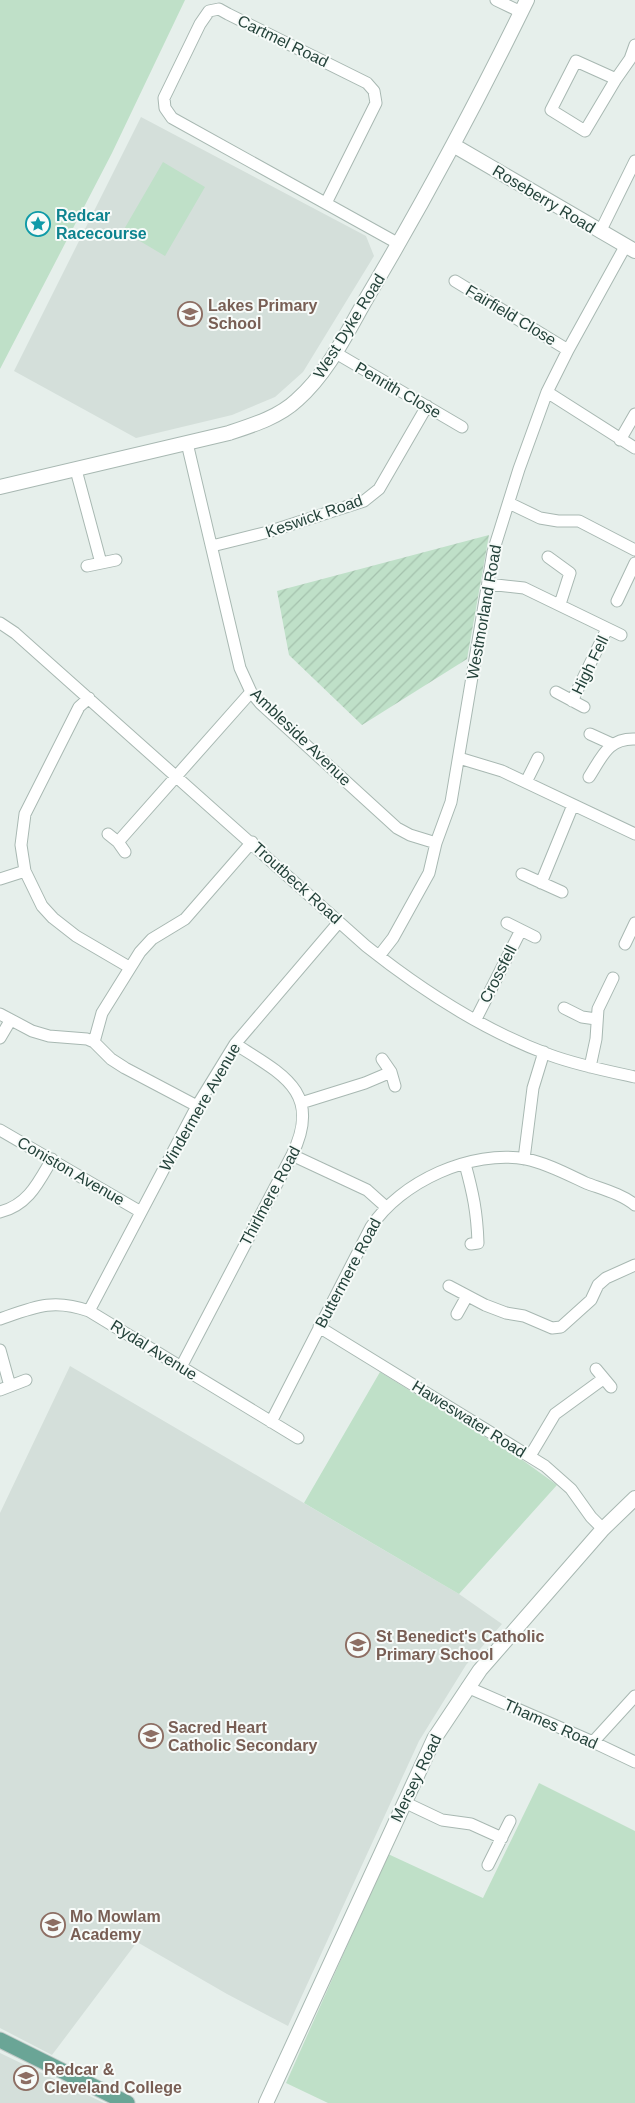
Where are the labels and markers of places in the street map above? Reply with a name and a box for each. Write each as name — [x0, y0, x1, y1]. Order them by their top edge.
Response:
place label: Redcar Racecourse — [56, 207, 147, 242]
place icon: Redcar Racecourse — [25, 211, 51, 237]
place label: Lakes Primary School — [208, 297, 318, 332]
school or university icon: Lakes Primary School — [177, 301, 203, 327]
place label: St Benedict's Catholic Primary School — [376, 1628, 544, 1663]
school or university icon: St Benedict's Catholic Primary School — [345, 1632, 371, 1658]
place label: Sacred Heart Catholic Secondary — [168, 1719, 317, 1754]
school or university icon: Sacred Heart Catholic Secondary — [138, 1723, 164, 1749]
place label: Mo Mowlam Academy — [70, 1908, 161, 1943]
school or university icon: Mo Mowlam Academy — [40, 1912, 66, 1938]
place label: Redcar & Cleveland College — [44, 2061, 182, 2096]
school or university icon: Redcar & Cleveland College — [13, 2065, 39, 2091]

